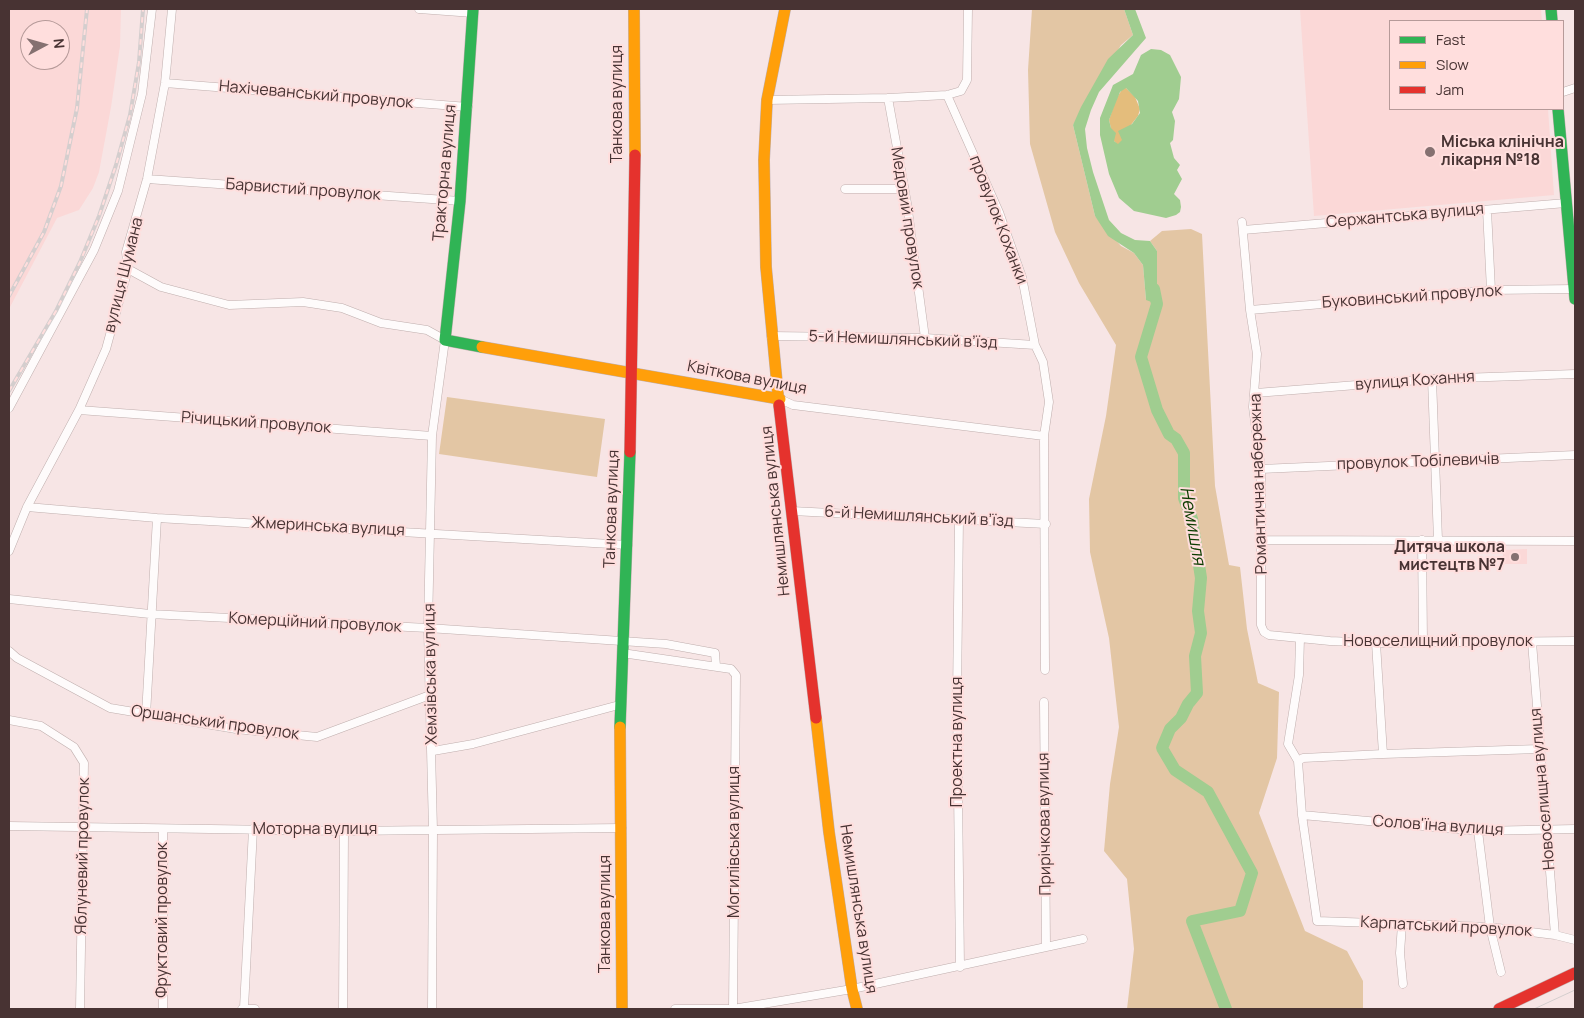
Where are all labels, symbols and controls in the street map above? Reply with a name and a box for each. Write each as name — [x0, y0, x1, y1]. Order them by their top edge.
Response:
north arrow — [20, 20, 70, 70]
legend — [1389, 20, 1564, 110]
text: Fast — [1436, 29, 1465, 50]
text: N — [49, 37, 69, 49]
street label: Танкова вулиця — [608, 45, 628, 163]
text: Slow — [1436, 54, 1469, 75]
street label: Нахічеванський провулок — [218, 77, 414, 113]
text: Jam — [1436, 79, 1464, 100]
street label: Тракторна вулиця — [429, 104, 461, 242]
place label: Міська клінічна лікарня №18 — [1441, 133, 1564, 171]
marker: Міська клінічна лікарня №18 — [1423, 145, 1437, 159]
street label: Медовий провулок — [886, 146, 928, 290]
street label: провулок Коханки — [965, 153, 1031, 287]
street label: Барвистий провулок — [225, 175, 381, 205]
street label: Сержантська вулиця — [1325, 200, 1485, 232]
street label: вулиця Шумана — [100, 215, 148, 335]
street label: Буковинський провулок — [1321, 281, 1503, 313]
street label: 5-й Немишлянський в’їзд — [808, 327, 998, 353]
street label: Квіткова вулиця — [686, 357, 808, 399]
street label: вулиця Кохання — [1355, 367, 1475, 395]
street label: Романтична набережна — [1246, 393, 1272, 575]
street label: Річицький провулок — [180, 408, 332, 438]
street label: Немишлянська вулиця — [758, 425, 794, 597]
street label: Танкова вулиця — [600, 450, 624, 568]
street label: провулок Тобілевичів — [1336, 450, 1500, 474]
water label: Немишля — [1174, 485, 1210, 567]
street label: 6-й Немишлянський в’їзд — [824, 502, 1014, 532]
street label: Жмеринська вулиця — [251, 513, 405, 541]
place label: Дитяча школа мистецтв №7 — [1394, 538, 1505, 576]
marker: Дитяча школа мистецтв №7 — [1509, 551, 1521, 563]
street label: Хемзівська вулиця — [420, 603, 442, 745]
street label: Комерційний провулок — [228, 609, 402, 637]
street label: Новоселищний провулок — [1343, 632, 1533, 652]
street label: Проектна вулиця — [948, 677, 968, 807]
street label: Оршанський провулок — [130, 702, 300, 744]
street label: Новоселищна вулиця — [1526, 707, 1560, 871]
street label: Прирічкова вулиця — [1034, 752, 1056, 896]
street label: Могилівська вулиця — [725, 766, 745, 918]
street label: Яблуневий провулок — [72, 777, 94, 935]
street label: Солов'їна вулиця — [1372, 812, 1504, 840]
street label: Моторна вулиця — [253, 820, 377, 840]
street label: Немишлянська вулиця — [835, 823, 881, 995]
street label: Фруктовий провулок — [153, 842, 173, 998]
street label: Танкова вулиця — [596, 855, 616, 973]
street label: Карпатський провулок — [1360, 913, 1532, 941]

